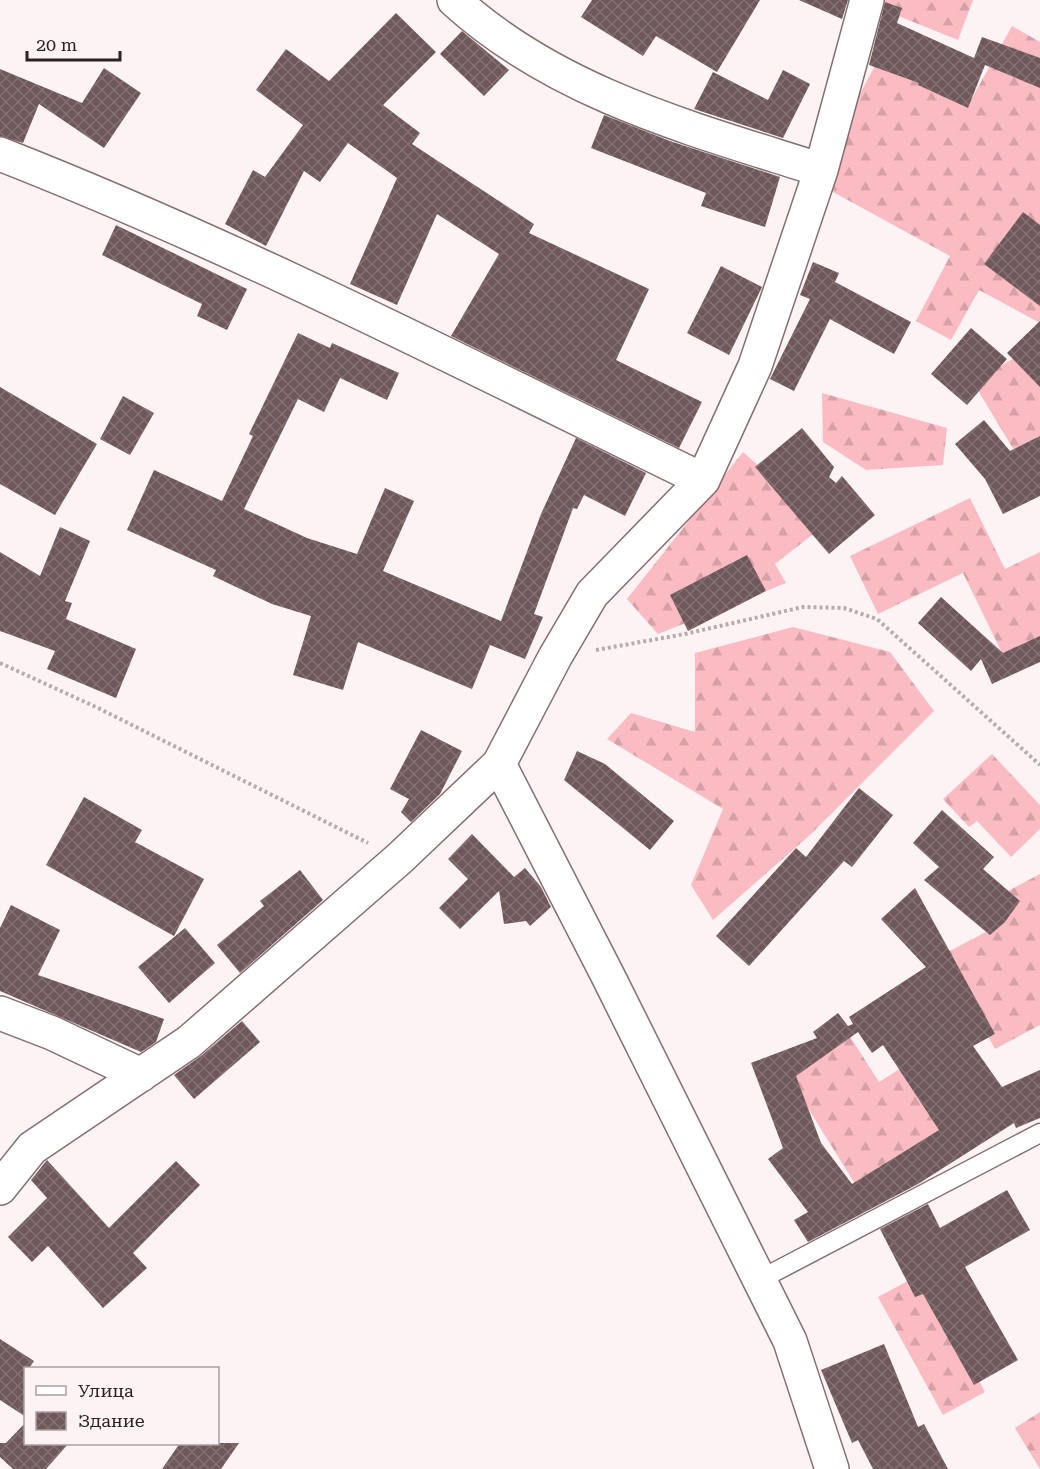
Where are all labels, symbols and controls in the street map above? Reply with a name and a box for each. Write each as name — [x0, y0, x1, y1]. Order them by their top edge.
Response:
scale bar — [27, 24, 120, 62]
text: 20 m — [36, 34, 77, 55]
legend — [24, 1367, 219, 1445]
text: Улица — [78, 1380, 134, 1401]
text: Здание — [78, 1410, 145, 1431]

